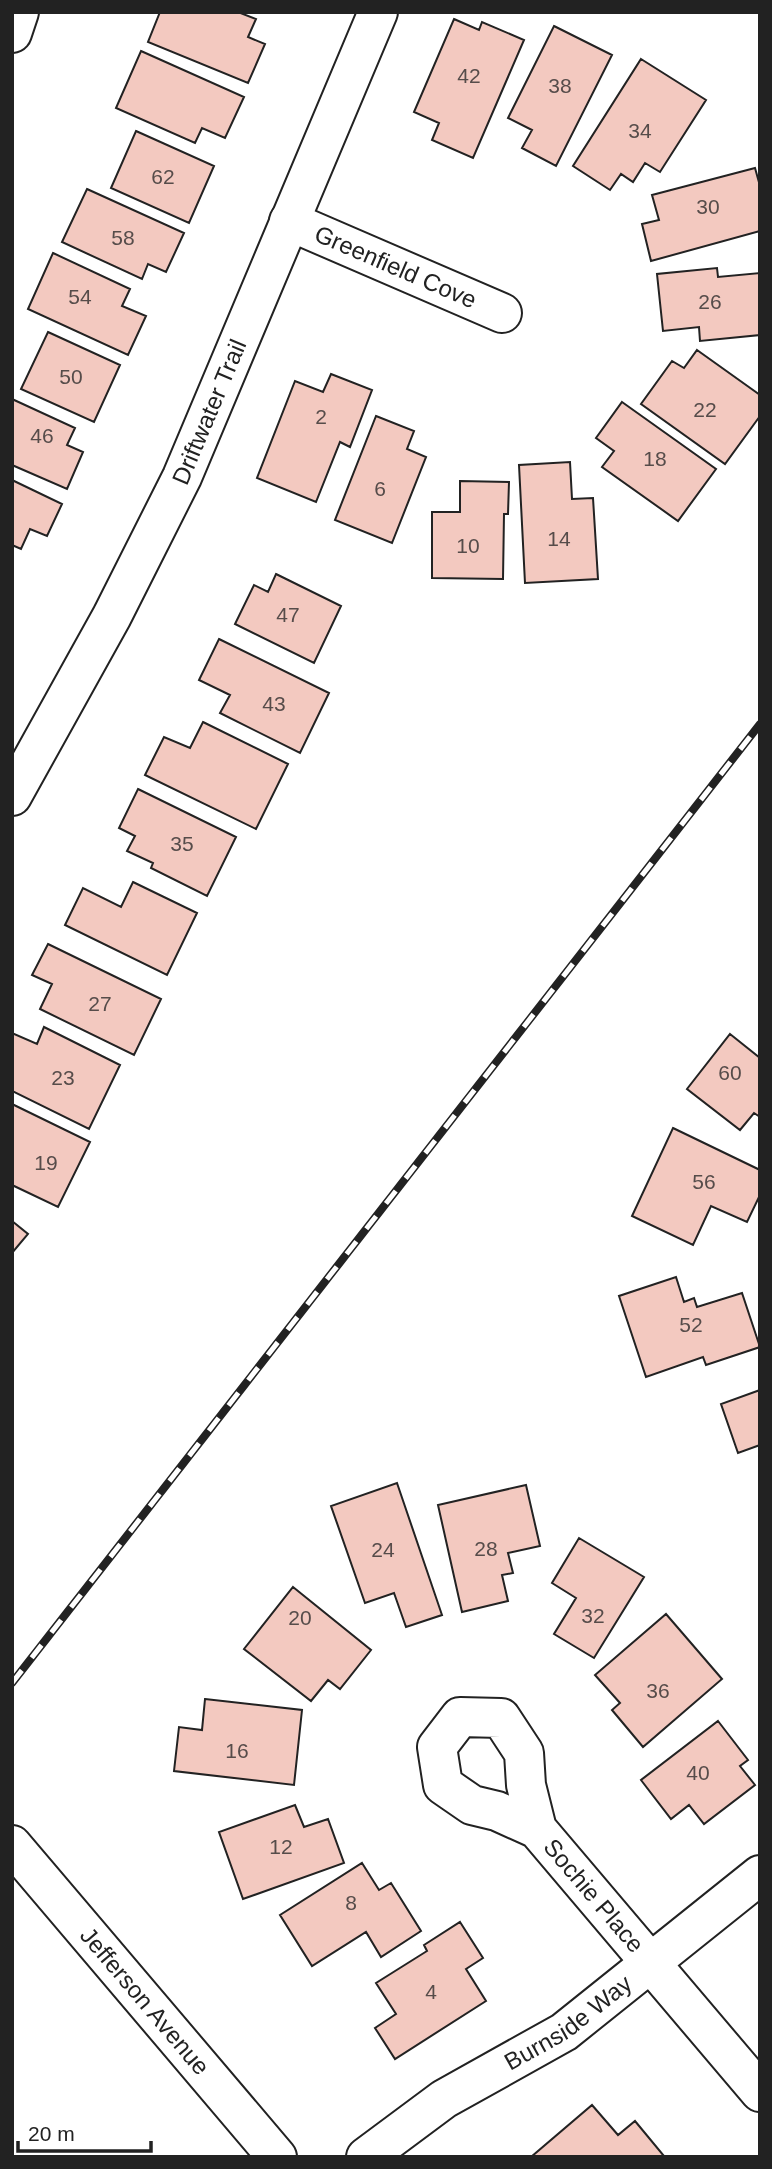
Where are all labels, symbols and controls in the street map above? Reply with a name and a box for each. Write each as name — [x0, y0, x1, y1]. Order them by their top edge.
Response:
house number: 42 — [457, 64, 481, 87]
house number: 38 — [548, 74, 572, 97]
house number: 34 — [628, 119, 652, 142]
house number: 62 — [151, 165, 175, 188]
house number: 30 — [696, 195, 720, 218]
street label: Greenfield Cove — [311, 220, 481, 313]
house number: 58 — [111, 226, 135, 249]
house number: 54 — [68, 285, 92, 308]
house number: 26 — [698, 290, 722, 313]
street label: Driftwater Trail — [166, 335, 251, 488]
house number: 50 — [59, 365, 83, 388]
house number: 22 — [693, 398, 717, 421]
house number: 2 — [315, 405, 327, 428]
house number: 46 — [30, 424, 54, 447]
house number: 18 — [643, 447, 667, 470]
house number: 6 — [374, 477, 386, 500]
house number: 14 — [547, 527, 571, 550]
house number: 10 — [456, 534, 480, 557]
house number: 47 — [276, 603, 300, 626]
house number: 43 — [262, 692, 286, 715]
house number: 35 — [170, 832, 194, 855]
house number: 27 — [88, 992, 112, 1015]
house number: 60 — [718, 1061, 742, 1084]
house number: 23 — [51, 1066, 75, 1089]
house number: 19 — [34, 1151, 58, 1174]
house number: 56 — [692, 1170, 716, 1193]
house number: 52 — [679, 1313, 703, 1336]
house number: 28 — [474, 1537, 498, 1560]
house number: 24 — [371, 1538, 395, 1561]
house number: 32 — [581, 1604, 605, 1627]
house number: 20 — [288, 1606, 312, 1629]
house number: 36 — [646, 1679, 670, 1702]
house number: 16 — [225, 1739, 249, 1762]
house number: 40 — [686, 1761, 710, 1784]
street label: Sochie Place — [538, 1833, 650, 1958]
house number: 12 — [269, 1835, 293, 1858]
house number: 8 — [345, 1891, 357, 1914]
street label: Jefferson Avenue — [75, 1922, 215, 2080]
street label: Burnside Way — [500, 1969, 637, 2075]
house number: 4 — [425, 1980, 437, 2003]
scale bar — [18, 2110, 150, 2154]
text: 20 m — [28, 2122, 75, 2145]

